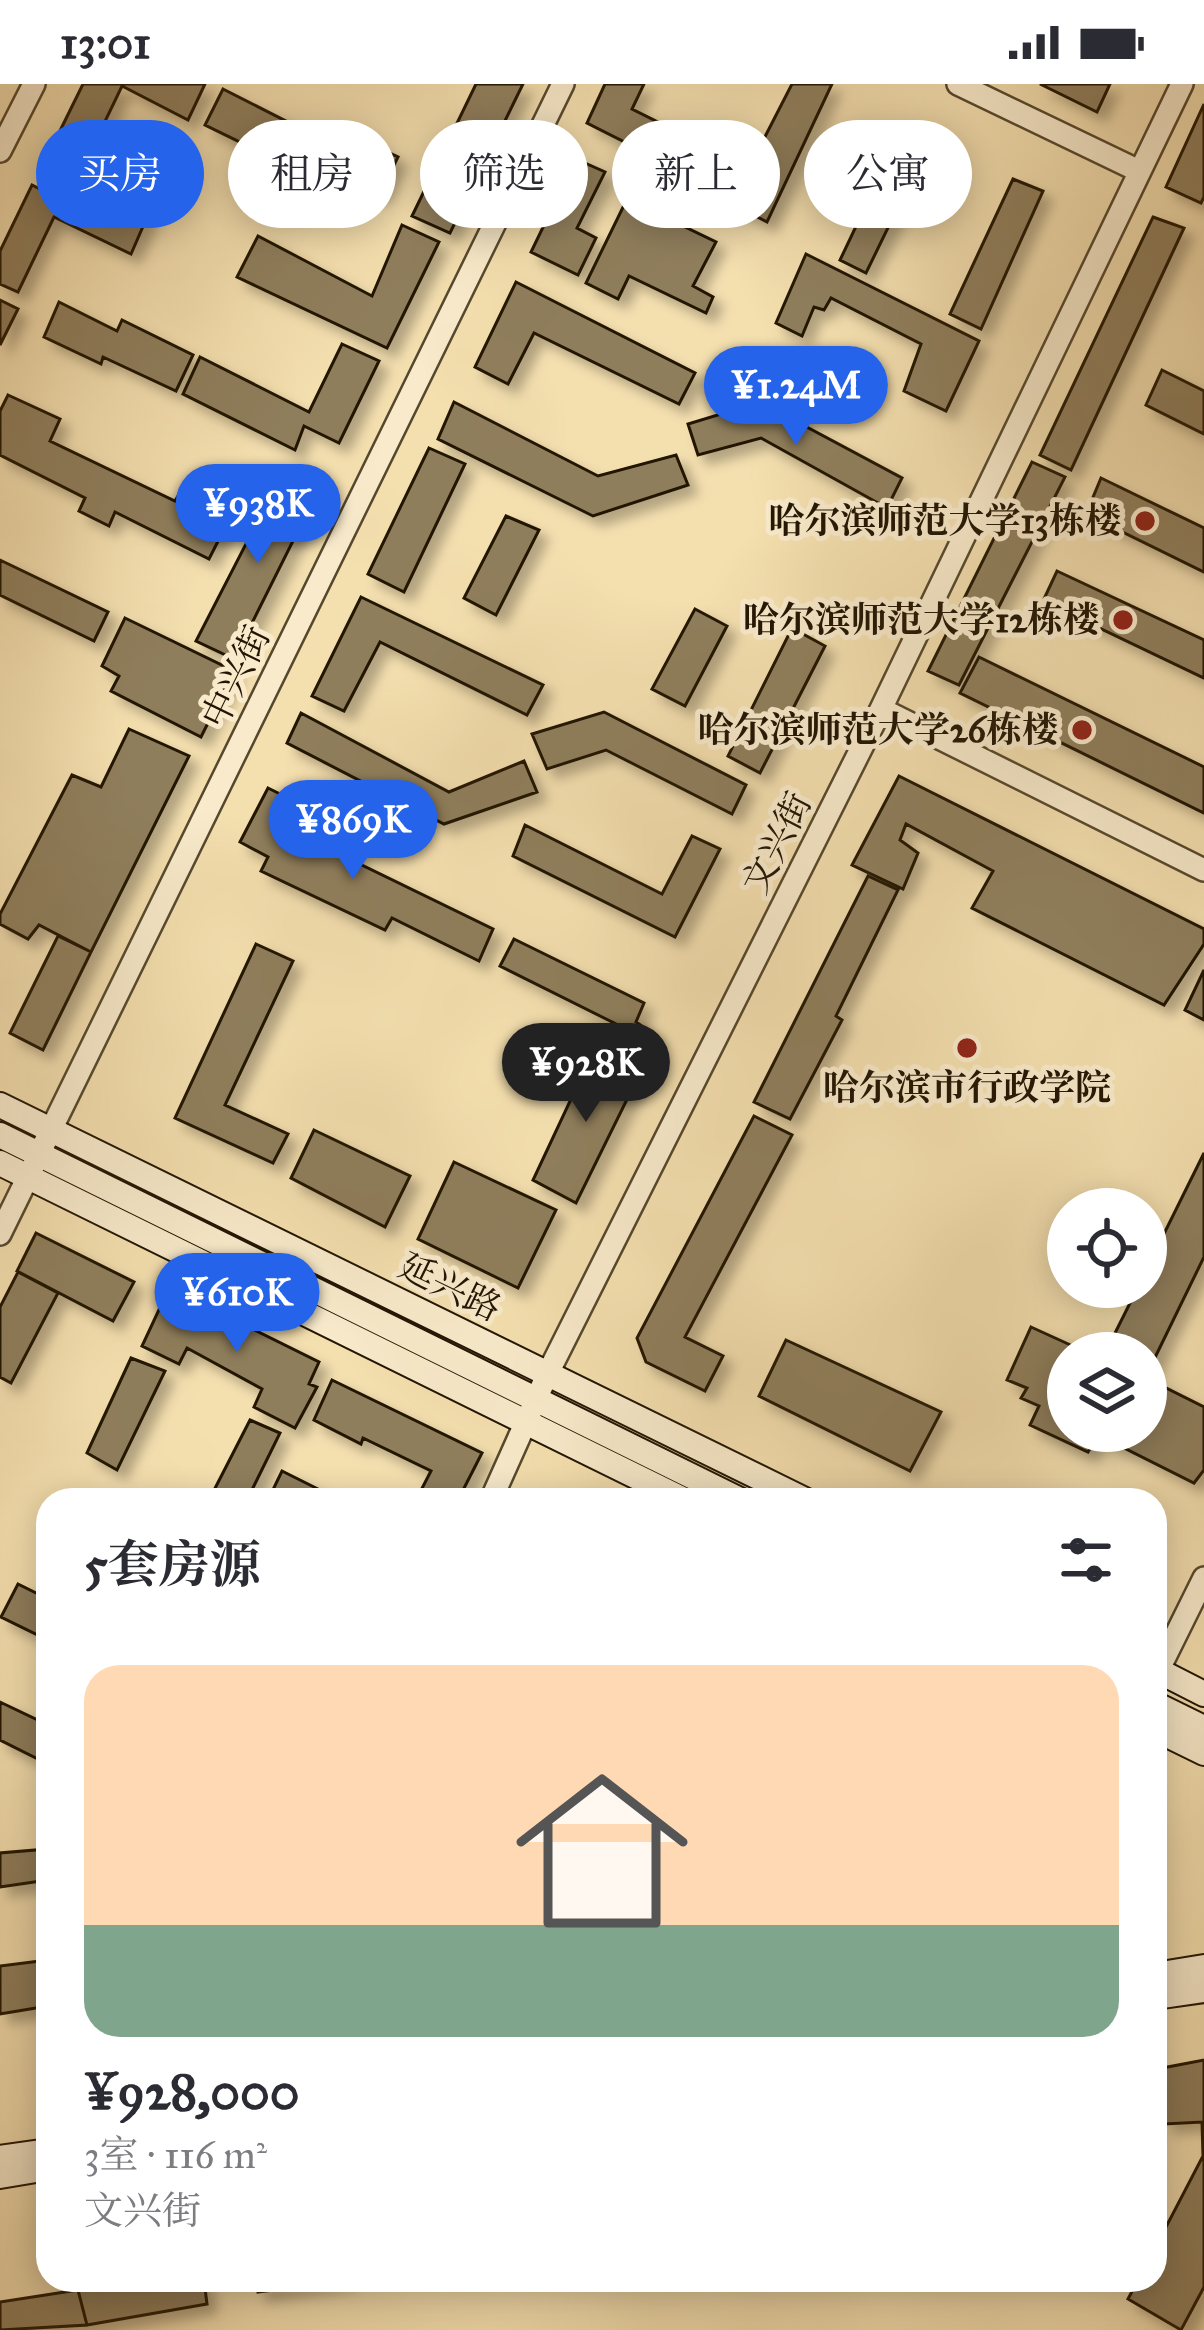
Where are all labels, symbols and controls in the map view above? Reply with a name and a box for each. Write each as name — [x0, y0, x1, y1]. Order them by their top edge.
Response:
text: 13:01 — [60, 15, 151, 70]
chip: 买房 — [36, 120, 204, 228]
chip: 租房 — [228, 120, 396, 228]
chip: 筛选 — [420, 120, 588, 228]
chip: 新上 — [612, 120, 780, 228]
chip: 公寓 — [804, 120, 972, 228]
pin: ¥1.24M — [698, 346, 894, 448]
text: ¥1.24M — [731, 361, 861, 409]
pin: ¥938K — [174, 464, 342, 566]
text: ¥938K — [203, 479, 313, 527]
place label: 哈尔滨师范大学13栋楼 — [768, 499, 1121, 543]
marker: 哈尔滨师范大学13栋楼 — [1132, 508, 1158, 534]
place label: 哈尔滨师范大学12栋楼 — [743, 598, 1099, 642]
marker: 哈尔滨师范大学12栋楼 — [1110, 607, 1136, 633]
street label: 中兴街 — [193, 619, 279, 735]
place label: 哈尔滨师范大学26栋楼 — [698, 708, 1058, 752]
marker: 哈尔滨师范大学26栋楼 — [1069, 717, 1095, 743]
pin: ¥869K — [269, 780, 437, 882]
street label: 文兴街 — [733, 785, 821, 901]
text: ¥869K — [296, 795, 410, 843]
pin: ¥928K — [502, 1023, 670, 1125]
marker: 哈尔滨市行政学院 — [954, 1035, 980, 1061]
text: ¥928K — [529, 1038, 643, 1086]
place label: 哈尔滨市行政学院 — [823, 1066, 1111, 1110]
map controls — [1047, 1188, 1167, 1452]
button: locate — [1047, 1188, 1167, 1308]
street label: 延兴路 — [392, 1244, 508, 1330]
pin: ¥610K — [153, 1253, 321, 1355]
text: ¥610K — [182, 1268, 292, 1316]
button: layers — [1047, 1332, 1167, 1452]
icon: filters — [1053, 1527, 1119, 1593]
text: 5套房源 — [84, 1534, 261, 1596]
icon: home — [494, 1743, 710, 1959]
text: ¥928,000 — [84, 2061, 299, 2123]
text: 3室 · 116 m² — [84, 2131, 267, 2179]
text: 文兴街 — [84, 2187, 201, 2235]

